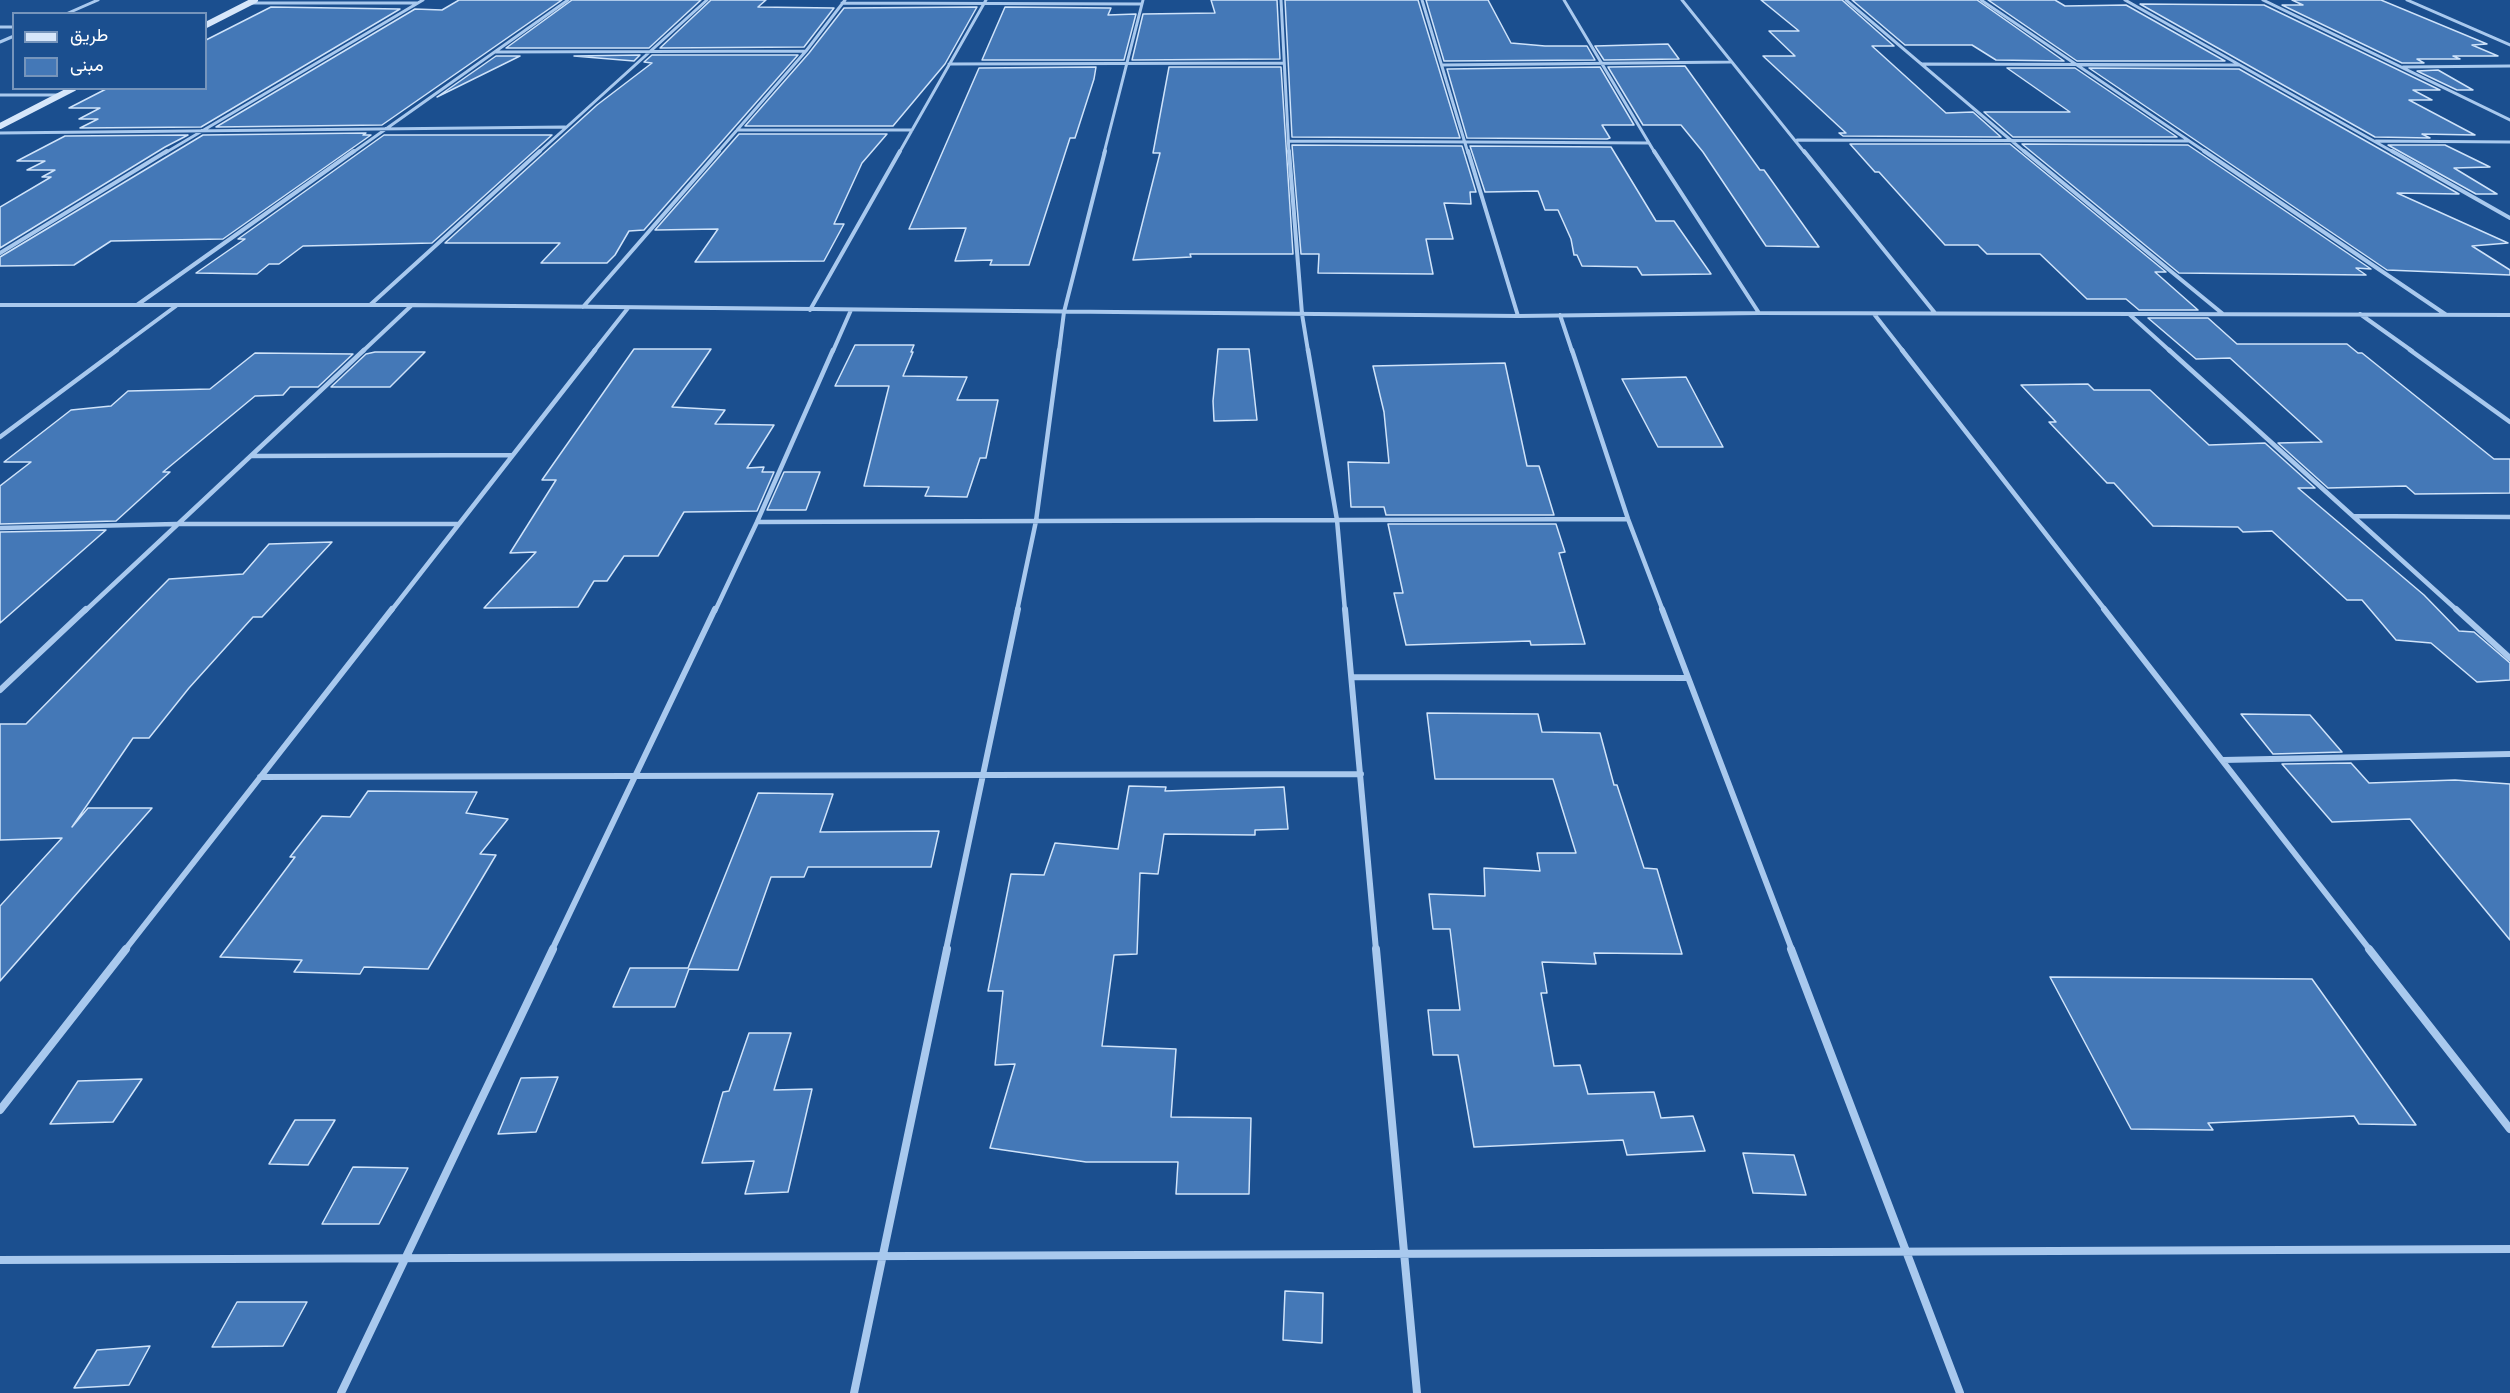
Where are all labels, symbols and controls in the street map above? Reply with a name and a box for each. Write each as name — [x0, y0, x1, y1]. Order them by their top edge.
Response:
legend — [12, 12, 207, 90]
text: طريق — [70, 23, 108, 45]
text: مبنى — [70, 53, 104, 75]

